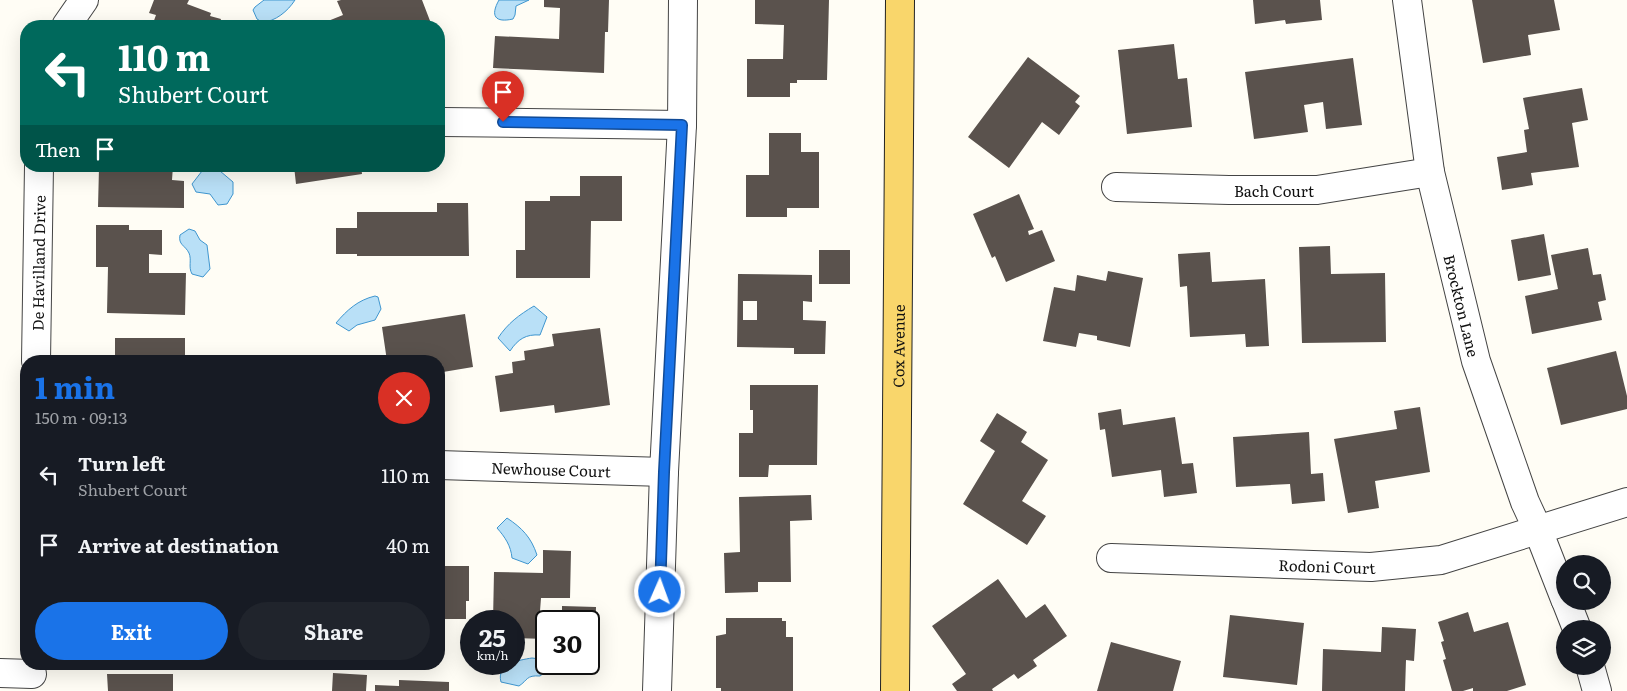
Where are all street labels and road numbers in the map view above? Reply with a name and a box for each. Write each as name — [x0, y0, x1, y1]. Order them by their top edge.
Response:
street label: Bach Court — [1234, 179, 1314, 202]
street label: De Havilland Drive — [25, 195, 50, 331]
street label: Brockton Lane — [1439, 252, 1486, 359]
street label: Cox Avenue — [886, 304, 909, 388]
street label: Newhouse Court — [491, 455, 611, 482]
street label: Rodoni Court — [1278, 552, 1376, 579]

